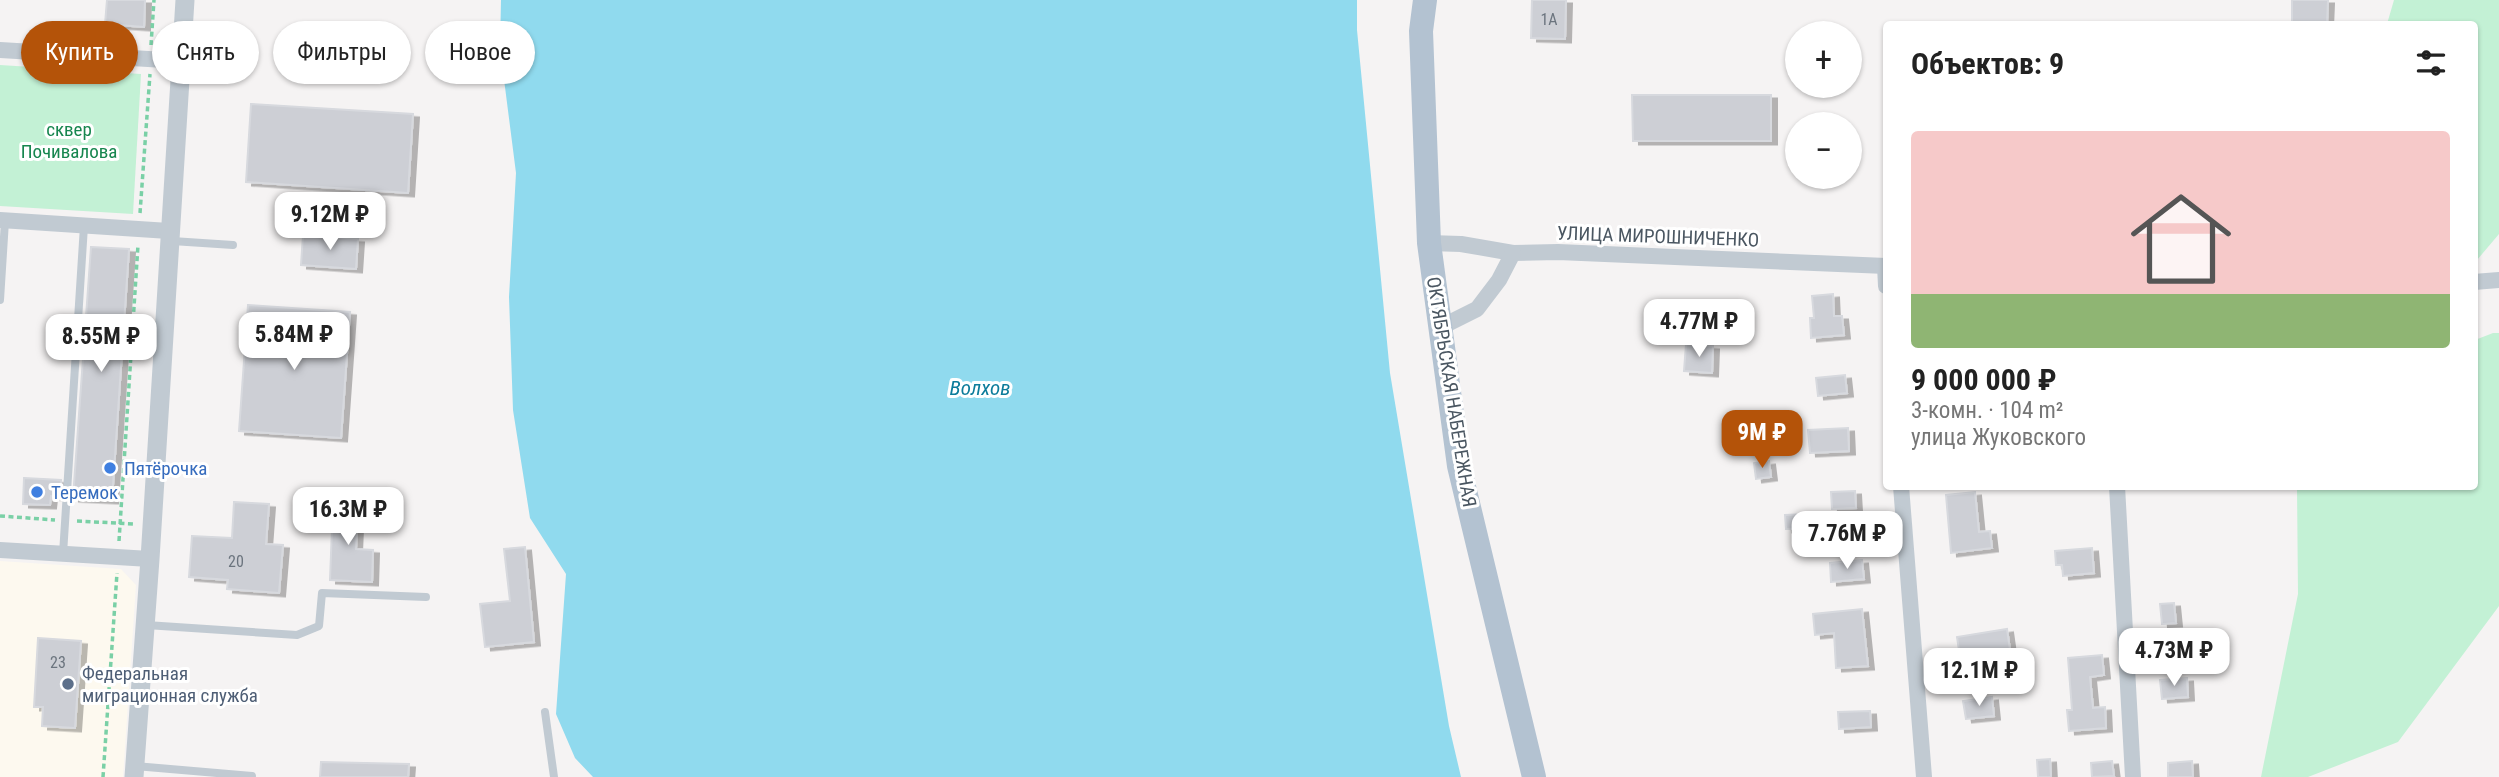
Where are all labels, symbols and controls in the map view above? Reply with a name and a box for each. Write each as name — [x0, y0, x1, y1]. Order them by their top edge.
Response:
house number: 1А — [1540, 10, 1558, 29]
chip: Купить — [21, 21, 138, 84]
chip: Снять — [152, 21, 259, 84]
chip: Фильтры — [273, 21, 411, 84]
chip: Новое — [425, 21, 535, 84]
map controls — [1785, 21, 1862, 189]
button: + — [1785, 21, 1862, 98]
icon: filters — [2412, 44, 2450, 82]
text: Объектов: 9 — [1911, 46, 2064, 81]
button: − — [1785, 112, 1862, 189]
park label: сквер Почивалова — [21, 118, 117, 163]
icon: home — [2118, 176, 2244, 302]
pin: 9.12M ₽ — [265, 192, 395, 252]
text: 9.12M ₽ — [291, 201, 369, 228]
street label: УЛИЦА МИРОШНИЧЕНКО — [1556, 221, 1759, 252]
street label: ОКТЯБРЬСКАЯ НАБЕРЕЖНАЯ — [1422, 275, 1481, 509]
pin: 4.77M ₽ — [1634, 300, 1764, 359]
text: 4.77M ₽ — [1660, 308, 1738, 335]
pin: 5.84M ₽ — [229, 312, 359, 372]
pin: 8.55M ₽ — [36, 314, 166, 374]
text: 5.84M ₽ — [255, 321, 333, 348]
text: 8.55M ₽ — [62, 323, 140, 350]
text: 9 000 000 ₽ — [1911, 362, 2057, 397]
water label: Волхов — [950, 376, 1010, 400]
text: 3-комн. · 104 m² — [1911, 397, 2063, 424]
pin: 9M ₽ — [1721, 410, 1803, 470]
text: 9M ₽ — [1738, 419, 1786, 446]
text: улица Жуковского — [1911, 424, 2086, 451]
place label: Пятёрочка — [124, 457, 207, 480]
marker: Пятёрочка — [102, 460, 118, 476]
place label: Теремок — [51, 481, 118, 504]
marker: Теремок — [29, 484, 45, 500]
pin: 16.3M ₽ — [283, 488, 413, 547]
text: 16.3M ₽ — [309, 496, 387, 523]
pin: 7.76M ₽ — [1782, 512, 1912, 571]
text: 7.76M ₽ — [1808, 520, 1886, 547]
house number: 20 — [228, 552, 244, 571]
pin: 4.73M ₽ — [2109, 628, 2239, 688]
text: 4.73M ₽ — [2135, 637, 2213, 664]
pin: 12.1M ₽ — [1914, 648, 2044, 708]
house number: 23 — [50, 653, 66, 672]
text: 12.1M ₽ — [1940, 657, 2018, 684]
place label: Федеральная миграционная служба — [82, 662, 258, 707]
marker: Федеральная миграционная служба — [60, 676, 76, 692]

